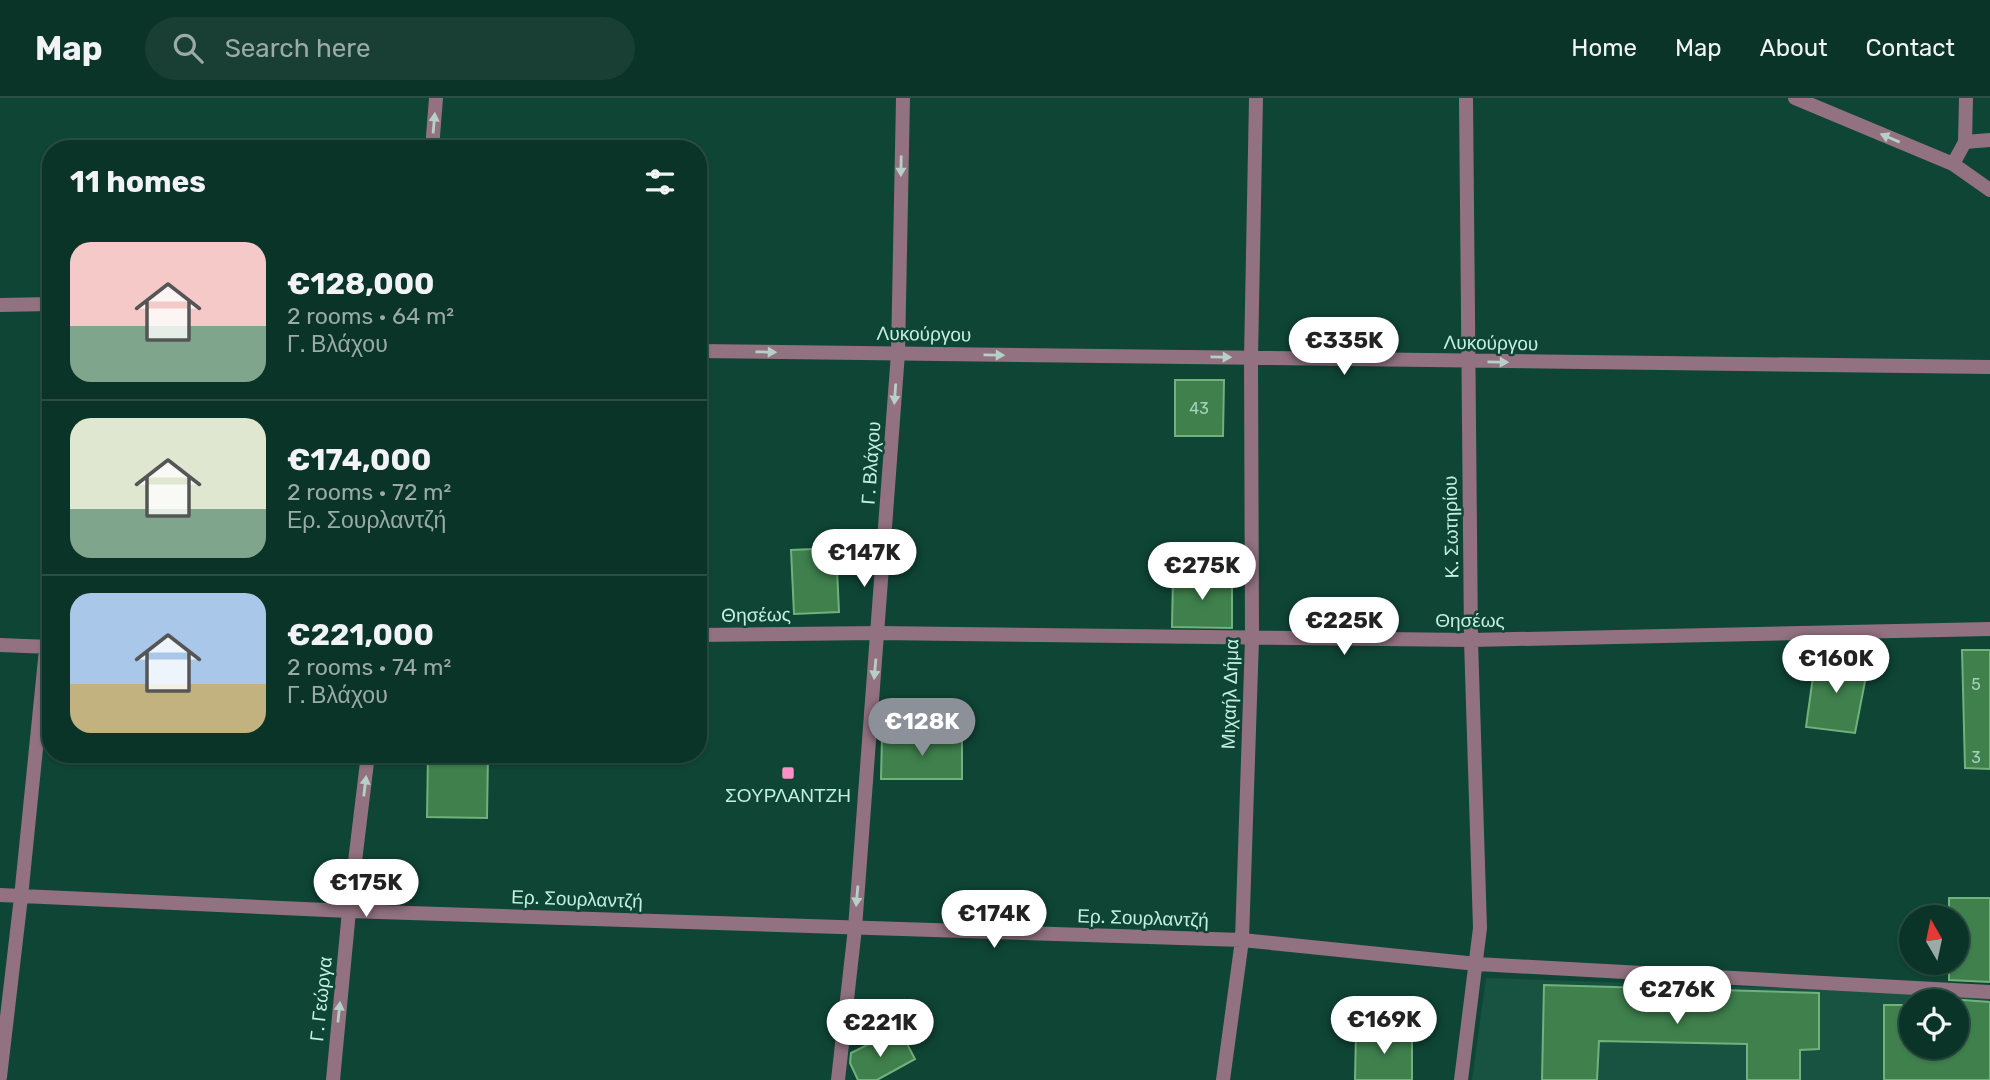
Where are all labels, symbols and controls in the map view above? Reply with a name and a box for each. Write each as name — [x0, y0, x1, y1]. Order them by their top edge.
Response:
search box — [145, 17, 635, 80]
text: Map — [35, 29, 103, 68]
icon: search — [169, 29, 207, 67]
text: Search here — [225, 33, 370, 64]
text: Home — [1571, 34, 1637, 62]
text: Map — [1675, 34, 1722, 62]
text: About — [1760, 34, 1828, 62]
text: Contact — [1866, 34, 1955, 62]
one-way arrow — [429, 112, 440, 134]
one-way arrow — [1879, 132, 1900, 143]
one-way arrow — [896, 155, 907, 177]
icon: filters — [641, 163, 679, 201]
text: 11 homes — [70, 164, 206, 200]
text: €128,000 — [287, 266, 434, 302]
icon: home — [126, 270, 210, 354]
text: 2 rooms · 64 m² — [287, 302, 454, 330]
pin: €335K — [1295, 317, 1393, 377]
street label: Λυκούργου — [877, 322, 971, 346]
text: €335K — [1305, 326, 1383, 354]
text: Γ. Βλάχου — [287, 330, 388, 358]
street label: Λυκούργου — [1444, 331, 1538, 355]
one-way arrow — [756, 346, 778, 357]
one-way arrow — [983, 349, 1005, 360]
one-way arrow — [1211, 352, 1233, 363]
one-way arrow — [1487, 356, 1509, 368]
one-way arrow — [889, 383, 900, 405]
house number: 43 — [1189, 399, 1209, 418]
street label: Γ. Βλάχου — [857, 421, 885, 505]
text: €174,000 — [287, 442, 431, 478]
icon: home — [126, 446, 210, 530]
street label: Κ. Σωτηρίου — [1439, 476, 1463, 578]
text: 2 rooms · 72 m² — [287, 478, 451, 506]
text: Ερ. Σουρλαντζή — [287, 506, 446, 534]
pin: €147K — [815, 530, 913, 589]
text: €147K — [827, 538, 901, 566]
pin: €275K — [1153, 542, 1251, 602]
text: €275K — [1164, 551, 1240, 579]
pin: €225K — [1295, 598, 1393, 657]
street label: Θησέως — [721, 603, 791, 627]
text: €225K — [1305, 606, 1383, 634]
street label: Θησέως — [1435, 609, 1505, 632]
text: €221,000 — [287, 617, 434, 653]
icon: home — [126, 621, 210, 705]
pin: €160K — [1787, 636, 1885, 695]
street label: Μιχαήλ Δήμα — [1217, 638, 1243, 750]
text: €160K — [1798, 644, 1874, 672]
text: 2 rooms · 74 m² — [287, 653, 451, 681]
one-way arrow — [869, 659, 880, 681]
house number: 5 — [1971, 675, 1981, 694]
text: Γ. Βλάχου — [287, 681, 388, 709]
pin: €128K — [873, 698, 971, 758]
text: €128K — [884, 707, 960, 735]
house number: 3 — [1971, 748, 1981, 767]
marker: ΣΟΥΡΛΑΝΤΖΗ — [780, 765, 796, 781]
one-way arrow — [359, 775, 370, 797]
place label: ΣΟΥΡΛΑΝΤΖΗ — [725, 784, 851, 807]
pin: €175K — [317, 860, 415, 919]
text: €175K — [330, 868, 402, 896]
street label: Ερ. Σουρλαντζή — [511, 885, 643, 913]
one-way arrow — [851, 885, 862, 907]
pin: €174K — [945, 890, 1043, 950]
text: €174K — [958, 899, 1030, 927]
street label: Ερ. Σουρλαντζή — [1077, 904, 1209, 932]
north arrow — [1899, 905, 1969, 975]
map controls — [1899, 905, 1969, 1059]
street label: Γ. Γεώργα — [305, 956, 337, 1042]
pin: €276K — [1628, 967, 1726, 1026]
text: €276K — [1639, 975, 1715, 1003]
button: locate — [1899, 989, 1969, 1059]
pin: €169K — [1335, 996, 1433, 1056]
pin: €221K — [831, 1000, 929, 1059]
one-way arrow — [334, 1001, 345, 1023]
text: €169K — [1347, 1005, 1421, 1033]
text: €221K — [843, 1008, 917, 1036]

